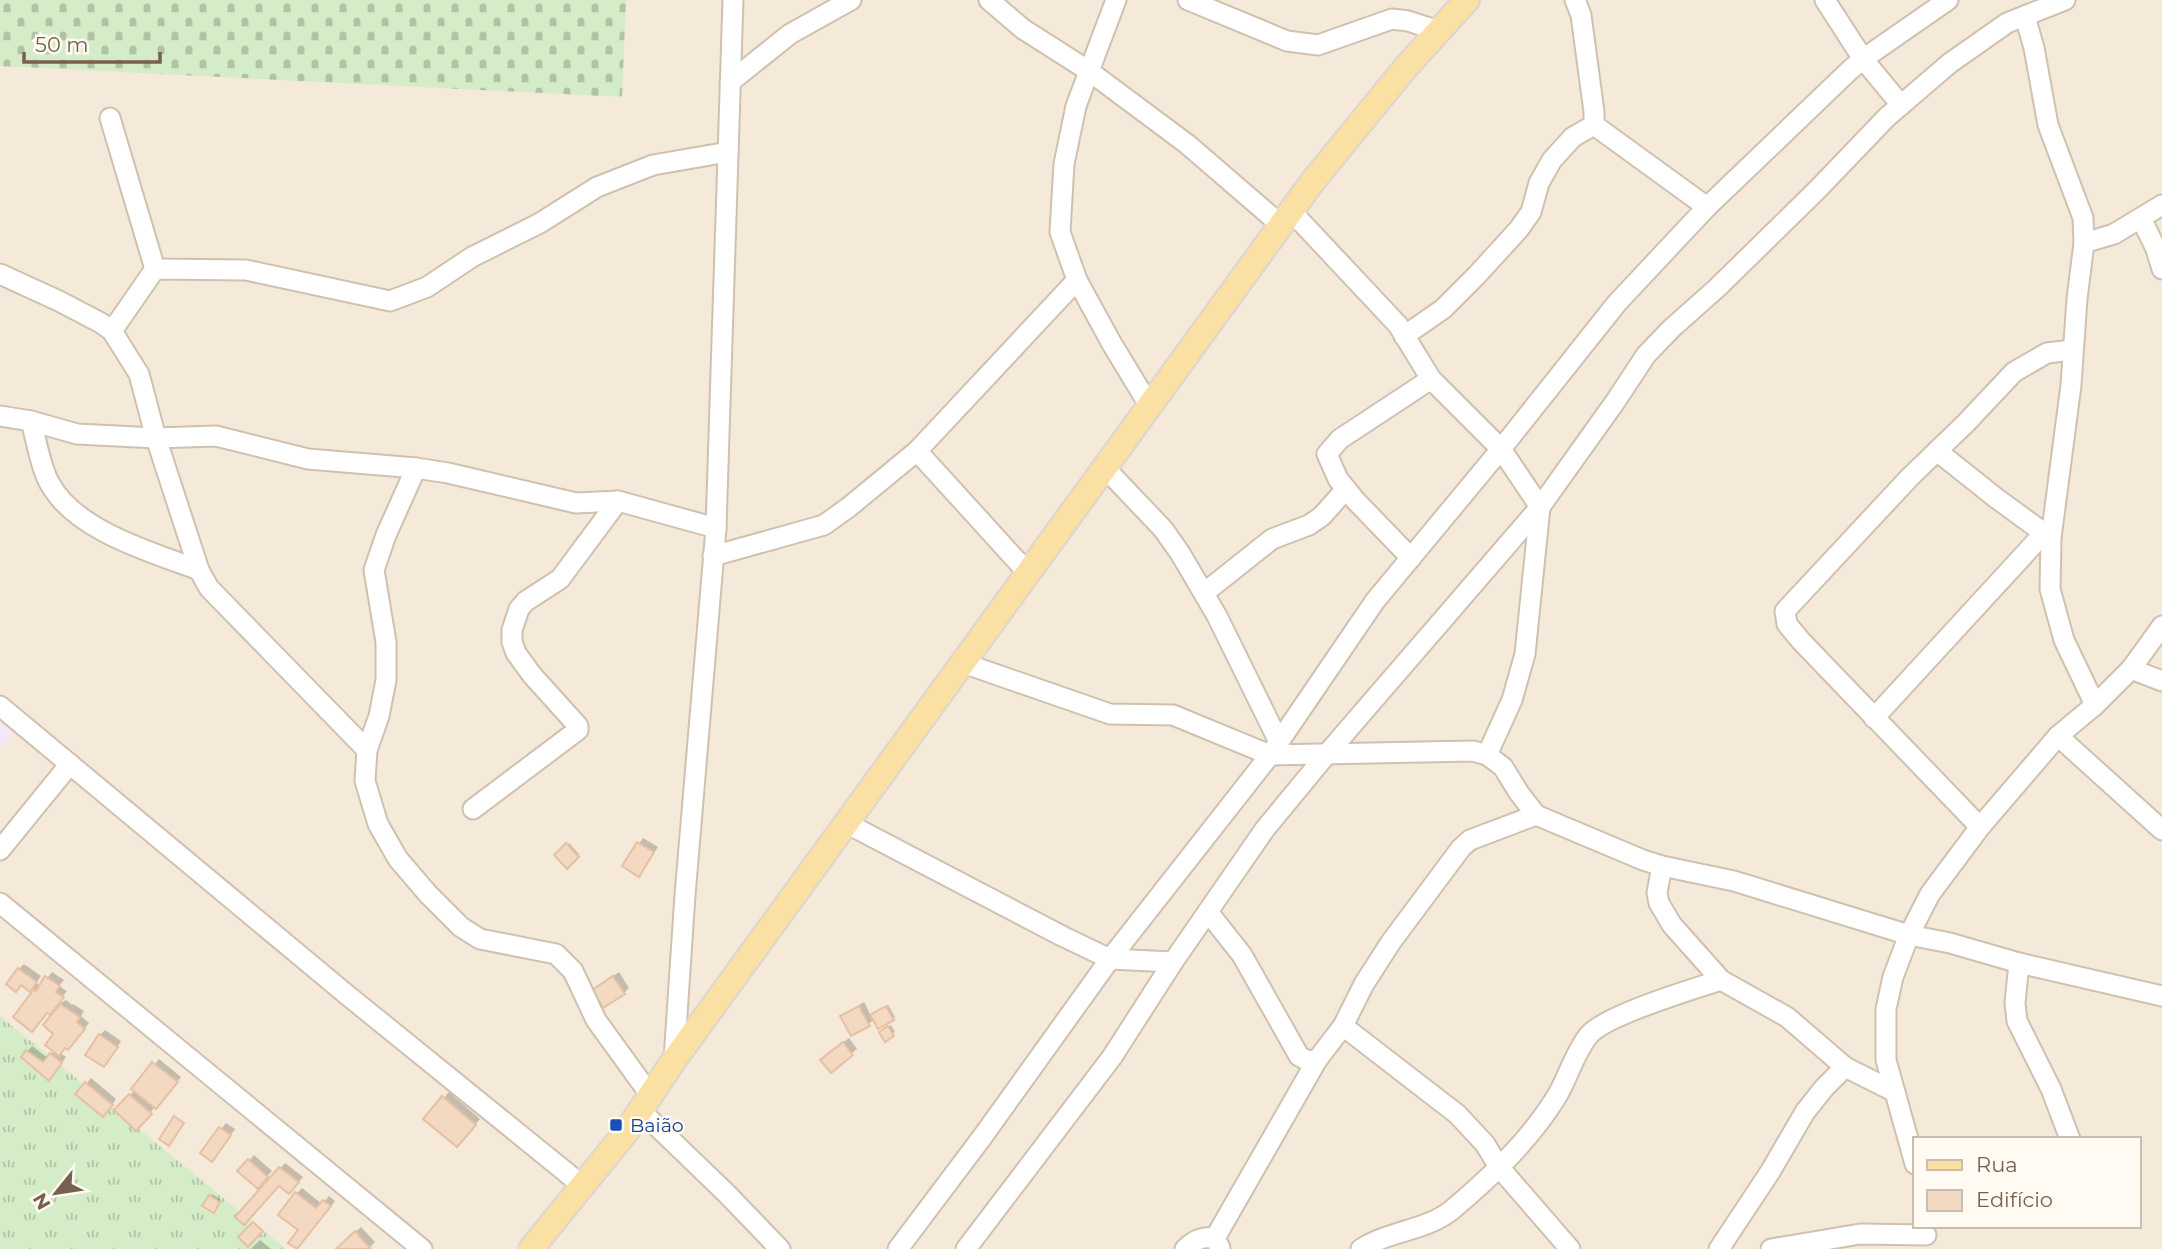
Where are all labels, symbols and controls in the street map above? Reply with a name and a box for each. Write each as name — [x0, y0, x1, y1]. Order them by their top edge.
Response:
scale bar — [24, 21, 161, 65]
text: 50 m — [35, 32, 89, 57]
place label: Baião — [630, 1114, 684, 1137]
marker: Baião — [608, 1117, 624, 1133]
legend — [1913, 1137, 2141, 1228]
text: Rua — [1976, 1152, 2018, 1177]
north arrow — [21, 1158, 91, 1228]
text: Edifício — [1976, 1187, 2053, 1212]
text: N — [28, 1189, 56, 1214]

